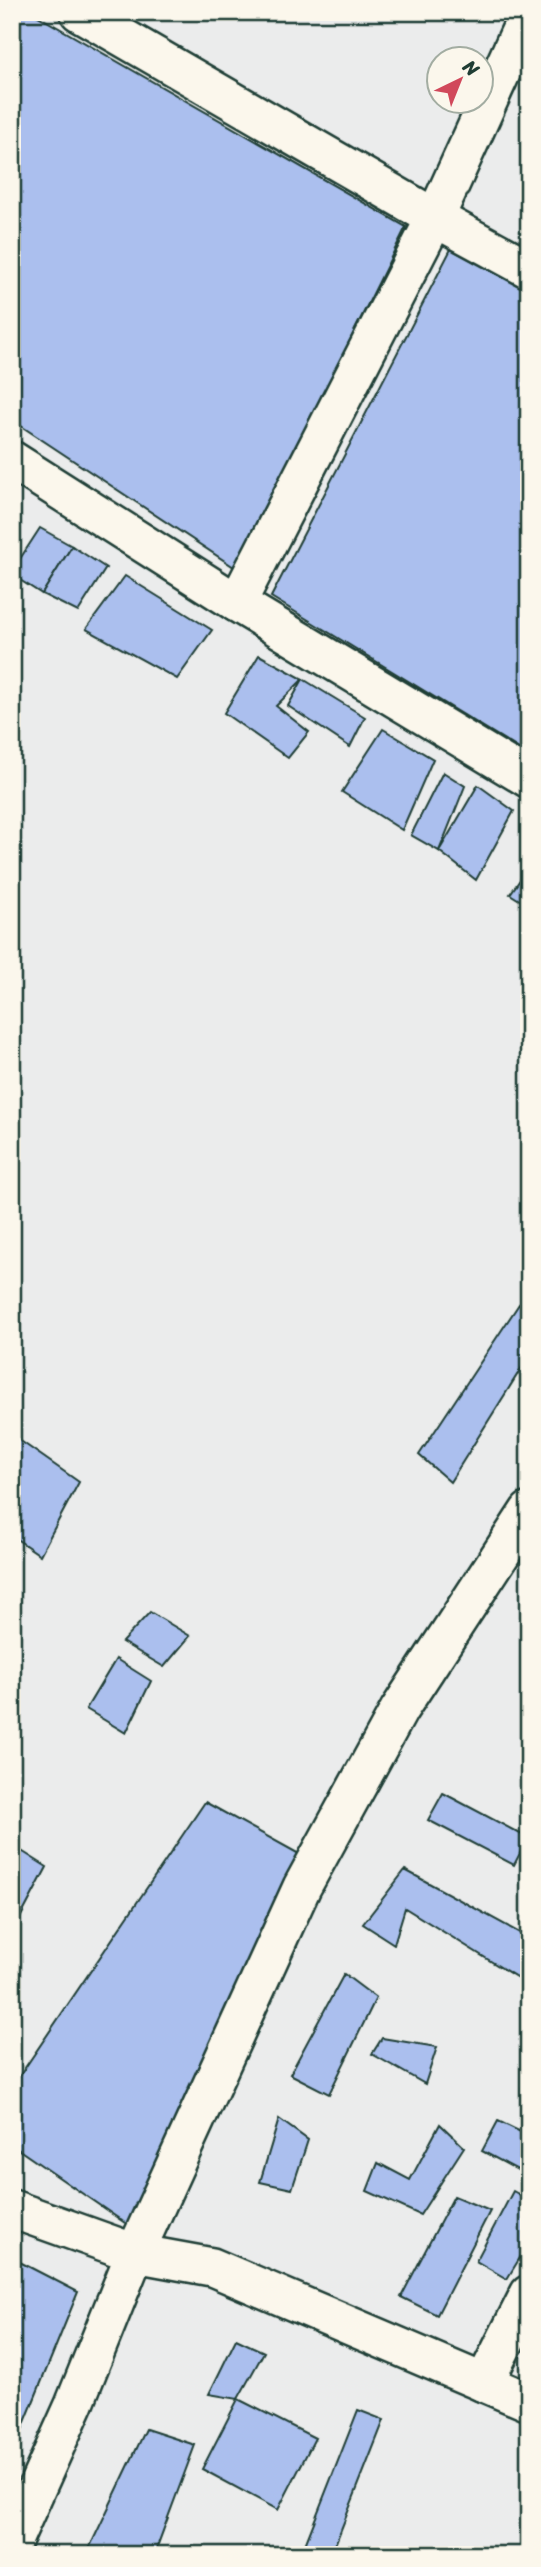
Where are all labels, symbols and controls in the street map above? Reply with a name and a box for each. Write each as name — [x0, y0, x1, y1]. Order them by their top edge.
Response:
north arrow — [426, 46, 496, 116]
text: N — [454, 51, 488, 85]

